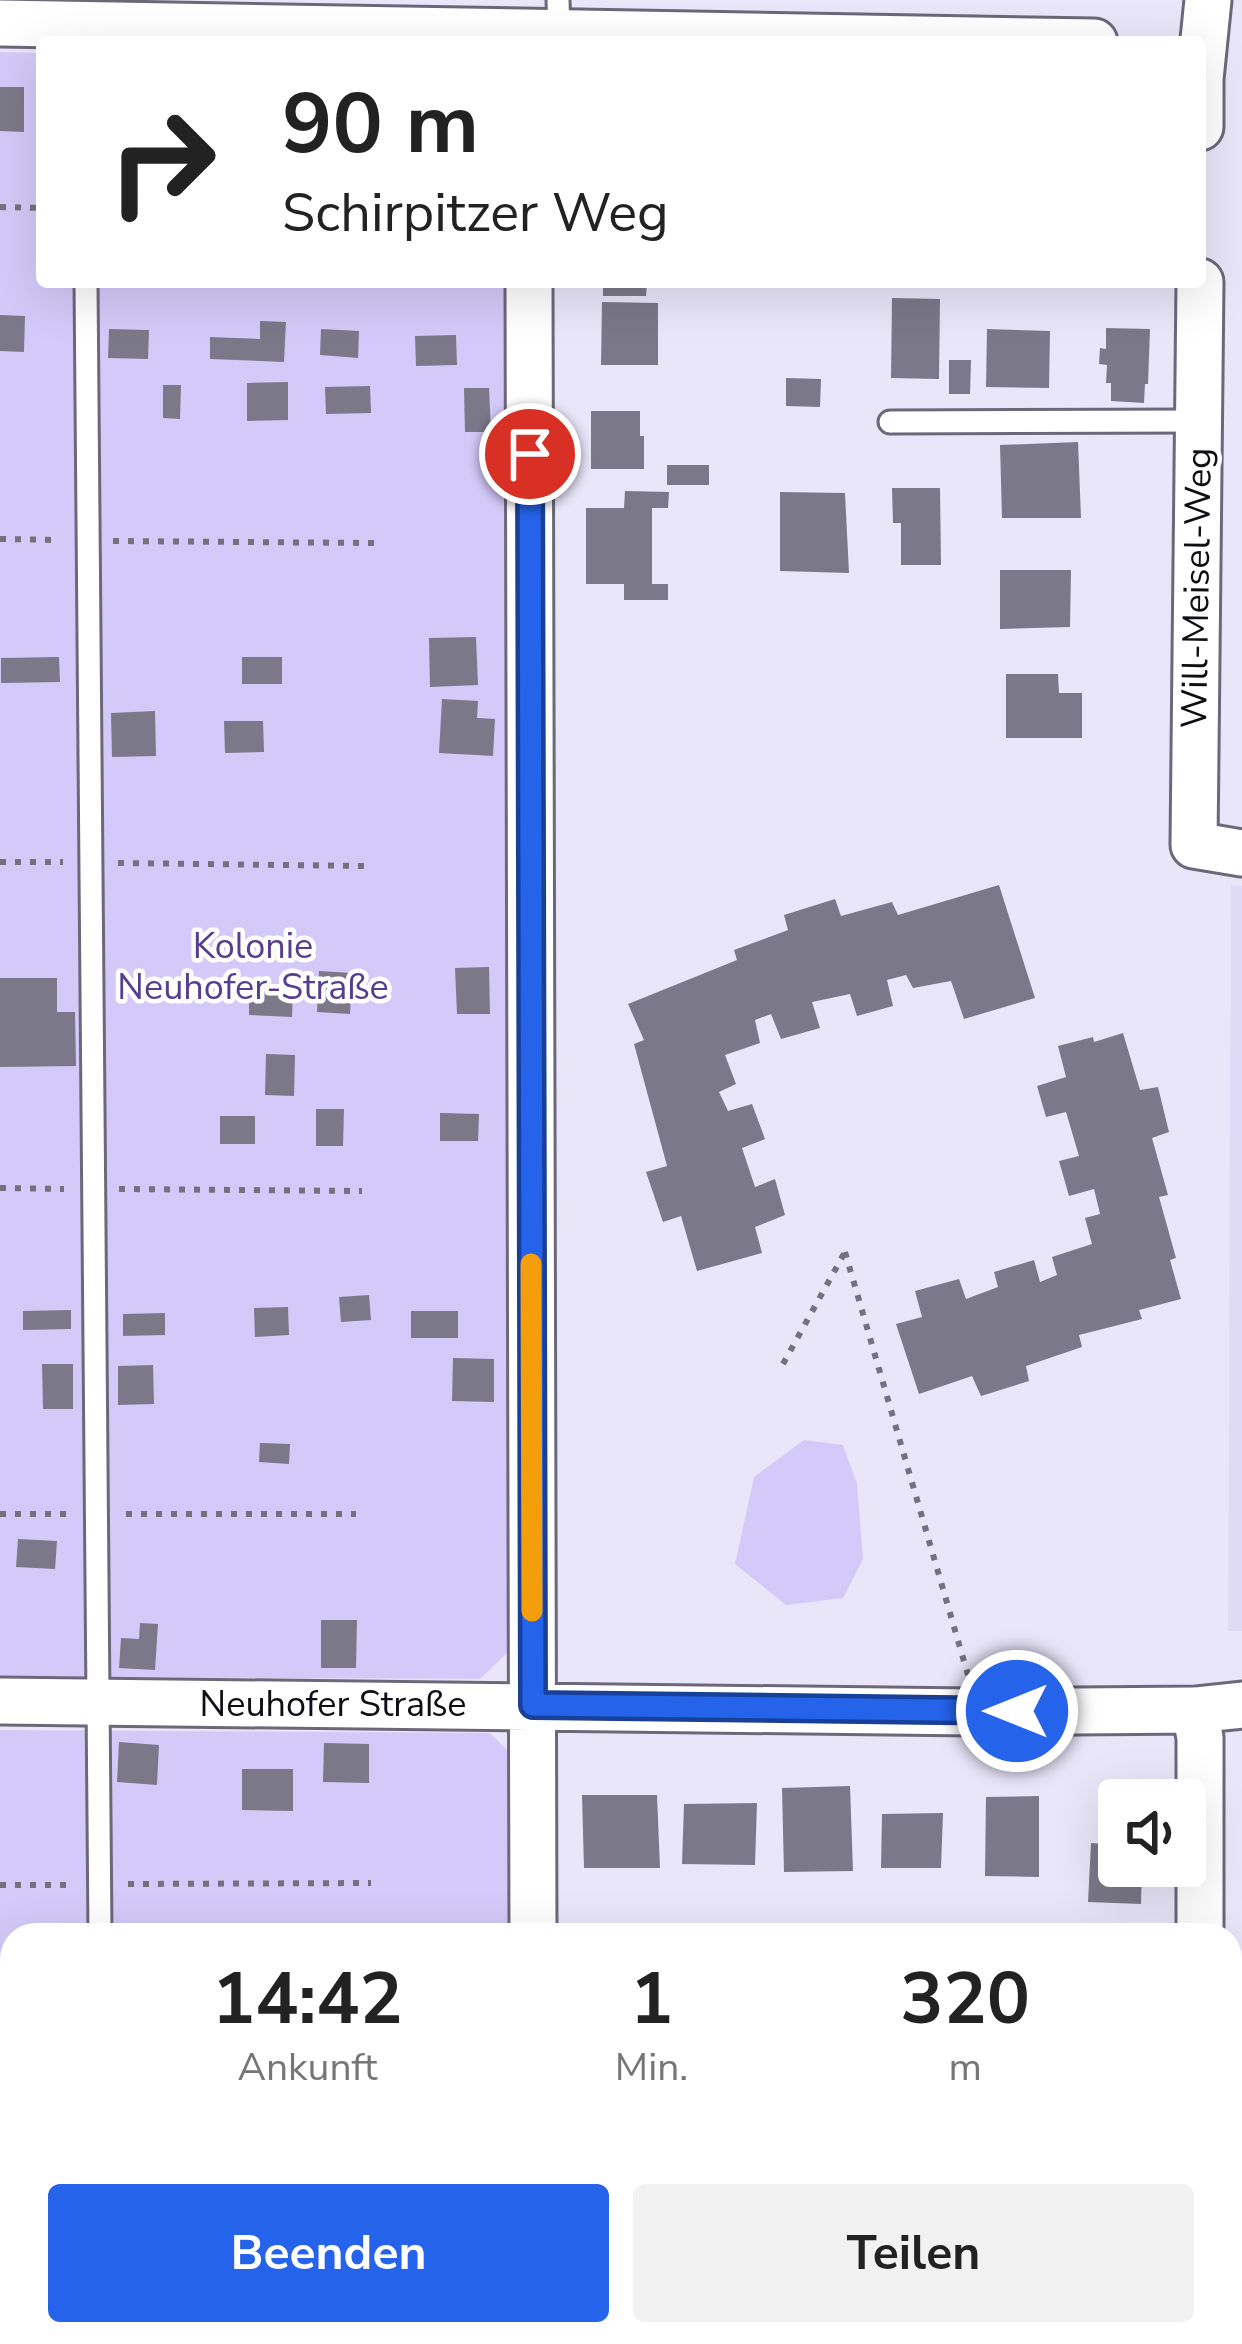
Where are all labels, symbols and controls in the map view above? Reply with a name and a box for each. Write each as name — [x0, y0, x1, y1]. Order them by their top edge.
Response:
text: 90 m — [282, 67, 479, 182]
icon: right — [84, 84, 240, 240]
text: Schirpitzer Weg — [282, 176, 669, 250]
pin — [479, 403, 581, 505]
icon: arrive — [497, 421, 563, 487]
street label: Will-Meisel-Weg — [1170, 447, 1224, 729]
park label: Kolonie Neuhofer-Straße — [117, 922, 389, 1012]
position arrow — [954, 1648, 1080, 1774]
street label: Neuhofer Straße — [200, 1680, 466, 1729]
map controls — [1098, 1779, 1206, 1887]
button: sound — [1098, 1779, 1206, 1887]
text: 14:42 — [212, 1950, 403, 2048]
text: 1 — [630, 1950, 673, 2048]
text: 320 — [900, 1950, 1030, 2048]
text: Ankunft — [237, 2041, 377, 2094]
text: Min. — [615, 2041, 688, 2094]
text: m — [948, 2041, 982, 2094]
button: Beenden — [48, 2184, 609, 2322]
button: Teilen — [633, 2184, 1194, 2322]

